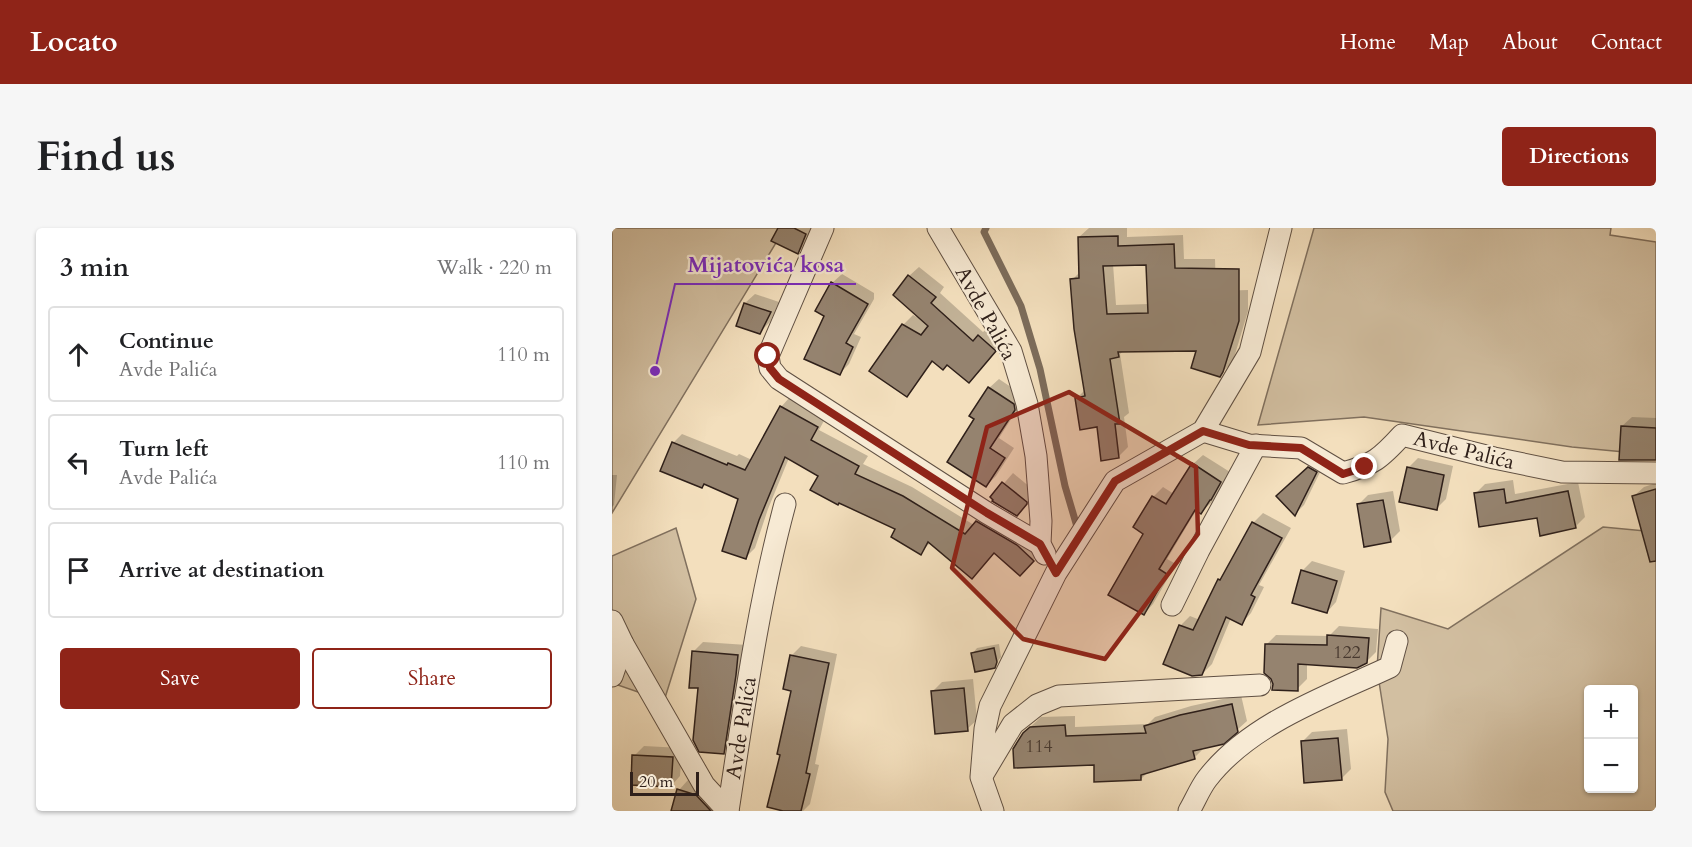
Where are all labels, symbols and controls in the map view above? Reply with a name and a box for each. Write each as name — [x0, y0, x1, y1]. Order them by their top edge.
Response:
text: Locato — [30, 23, 118, 61]
text: Home — [1340, 28, 1396, 57]
text: Map — [1429, 28, 1469, 57]
text: About — [1502, 28, 1558, 57]
text: Contact — [1591, 28, 1662, 57]
button: Directions — [1502, 127, 1656, 186]
text: Find us — [36, 128, 176, 185]
callout: Mijatovića kosa — [675, 244, 856, 284]
text: 3 min — [60, 250, 129, 285]
text: Mijatovića kosa — [687, 250, 845, 280]
text: Walk · 220 m — [437, 254, 552, 281]
street label: Avde Palića — [948, 261, 1023, 365]
text: Continue — [119, 326, 214, 356]
icon: ahead — [62, 338, 95, 371]
text: 110 m — [497, 341, 550, 368]
route start — [754, 342, 780, 368]
text: Avde Palića — [119, 356, 217, 383]
street label: Avde Palića — [1410, 424, 1518, 477]
text: Turn left — [119, 434, 208, 464]
icon: left — [62, 446, 95, 479]
text: 110 m — [497, 449, 550, 476]
route end — [1351, 453, 1377, 479]
text: Avde Palića — [119, 464, 217, 491]
icon: arrive — [62, 554, 95, 587]
text: Arrive at destination — [119, 555, 324, 585]
house number: 122 — [1333, 640, 1361, 665]
button: Save — [60, 648, 300, 709]
button: Share — [312, 648, 552, 709]
street label: Avde Palića — [719, 675, 764, 781]
map controls — [1584, 685, 1638, 793]
button: + — [1584, 685, 1638, 739]
house number: 114 — [1025, 734, 1053, 759]
button: − — [1584, 739, 1638, 793]
scale bar — [630, 769, 699, 796]
text: 20 m — [639, 771, 673, 793]

